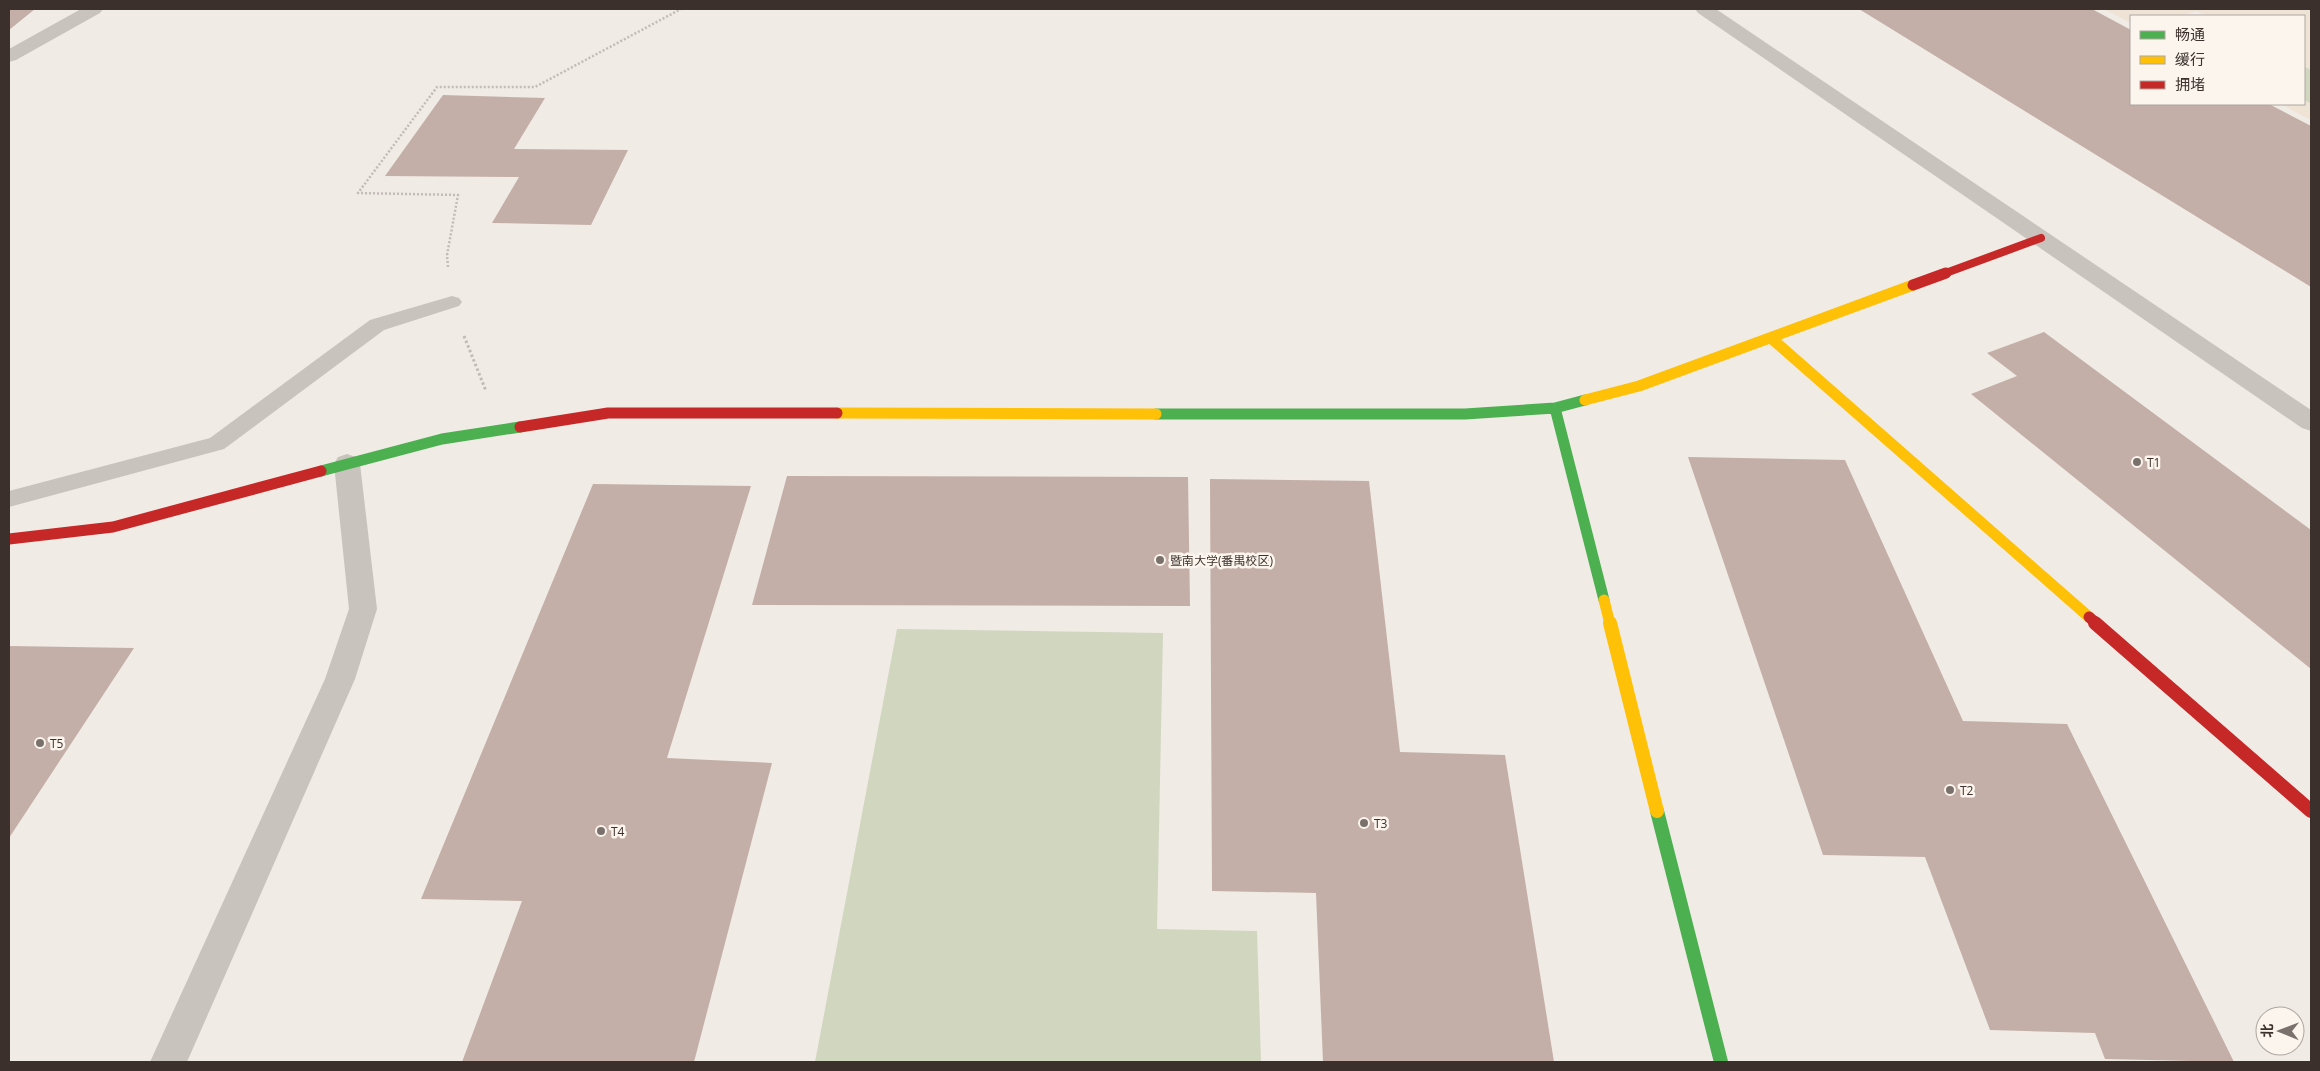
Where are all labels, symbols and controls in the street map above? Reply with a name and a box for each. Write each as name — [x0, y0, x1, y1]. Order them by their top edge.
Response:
legend — [2130, 15, 2305, 105]
text: 畅通 — [2175, 24, 2205, 44]
text: 缓行 — [2175, 49, 2205, 69]
text: 拥堵 — [2175, 74, 2205, 94]
place label: T1 — [2147, 454, 2160, 471]
marker: T1 — [2131, 456, 2143, 468]
place label: 暨南大学(番禺校区) — [1170, 552, 1274, 569]
marker: 暨南大学(番禺校区) — [1154, 554, 1166, 566]
place label: T5 — [50, 735, 64, 752]
marker: T5 — [34, 737, 46, 749]
place label: T2 — [1960, 782, 1974, 799]
marker: T2 — [1944, 784, 1956, 796]
place label: T3 — [1374, 815, 1388, 832]
marker: T3 — [1358, 817, 1370, 829]
place label: T4 — [611, 823, 625, 840]
marker: T4 — [595, 825, 607, 837]
north arrow — [2255, 1006, 2305, 1056]
text: 北 — [2257, 1024, 2276, 1038]

